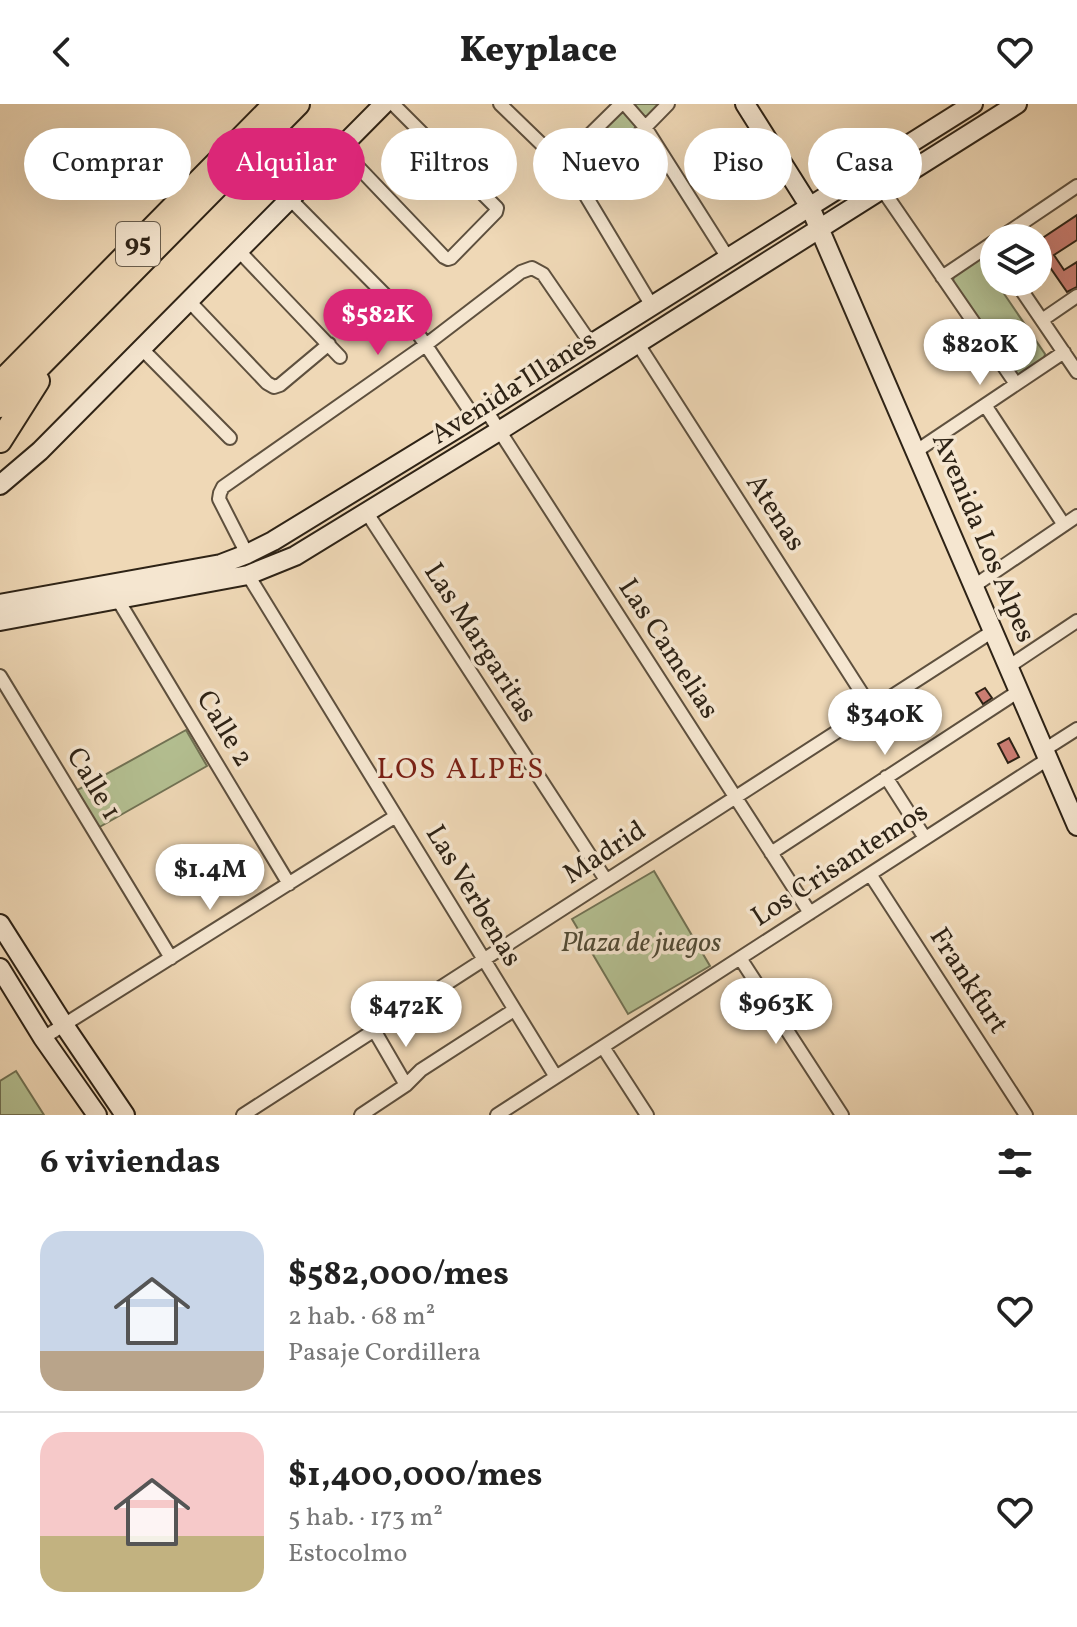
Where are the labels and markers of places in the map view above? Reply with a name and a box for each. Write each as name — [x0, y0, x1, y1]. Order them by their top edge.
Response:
pin: $582K — [322, 289, 434, 357]
pin: $820K — [924, 319, 1036, 387]
pin: $340K — [829, 689, 941, 757]
pin: $1.4M — [154, 844, 266, 912]
pin: $963K — [720, 978, 832, 1046]
pin: $472K — [350, 981, 462, 1049]

